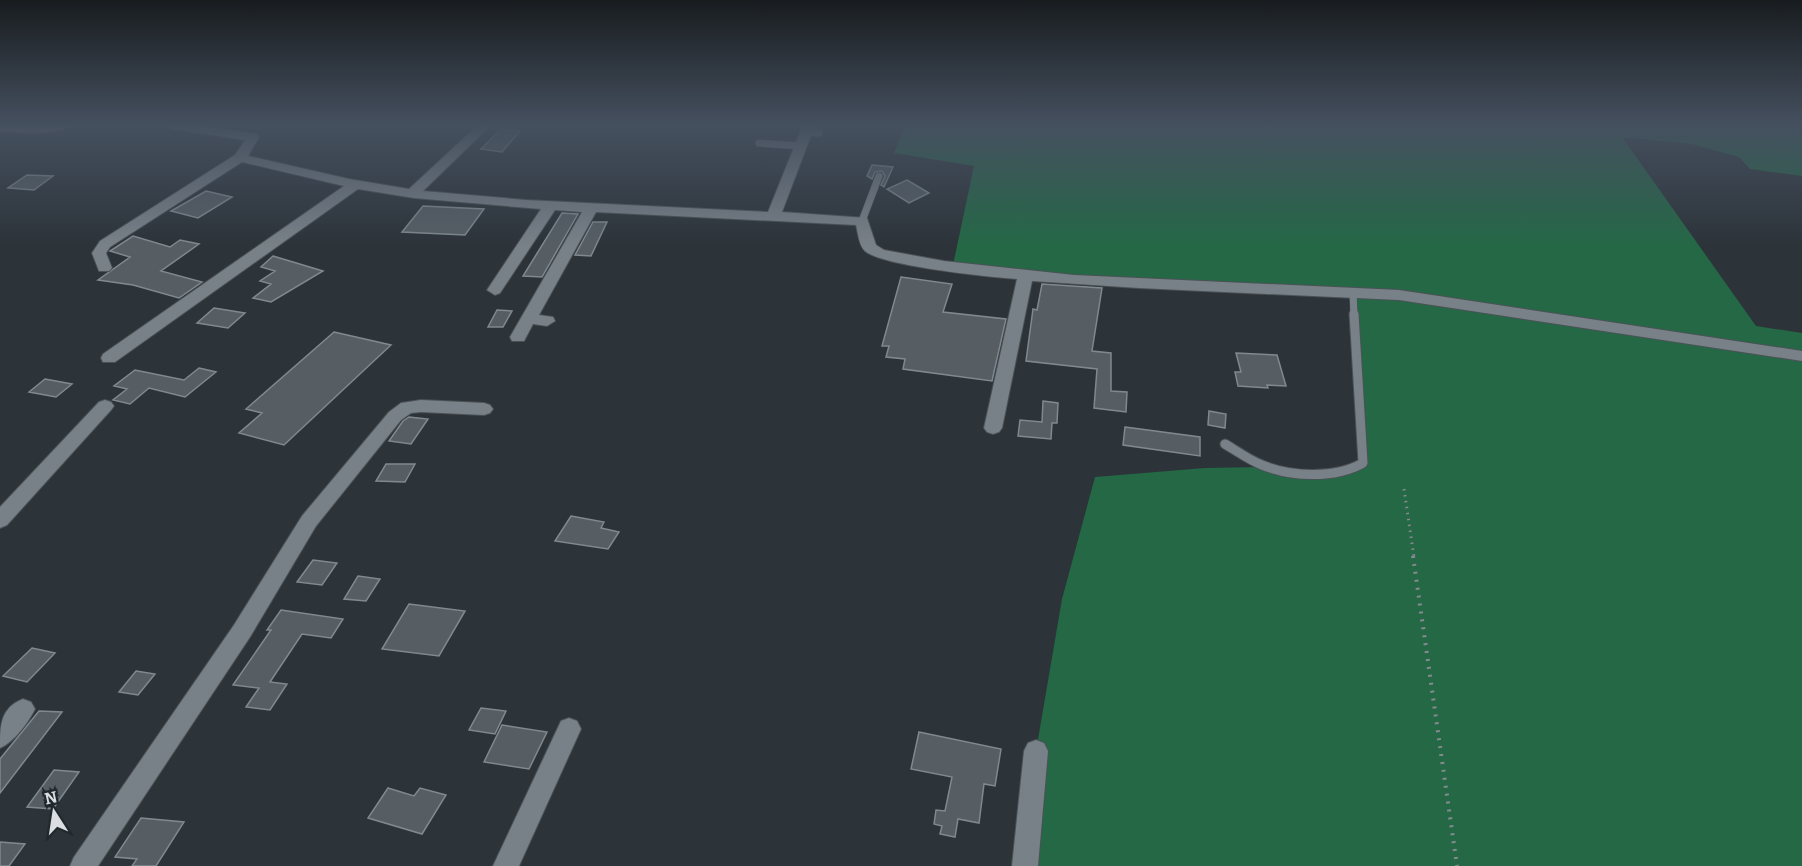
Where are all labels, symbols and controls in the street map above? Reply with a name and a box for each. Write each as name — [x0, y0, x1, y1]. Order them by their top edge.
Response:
north arrow — [24, 782, 84, 842]
text: N — [43, 787, 59, 808]

